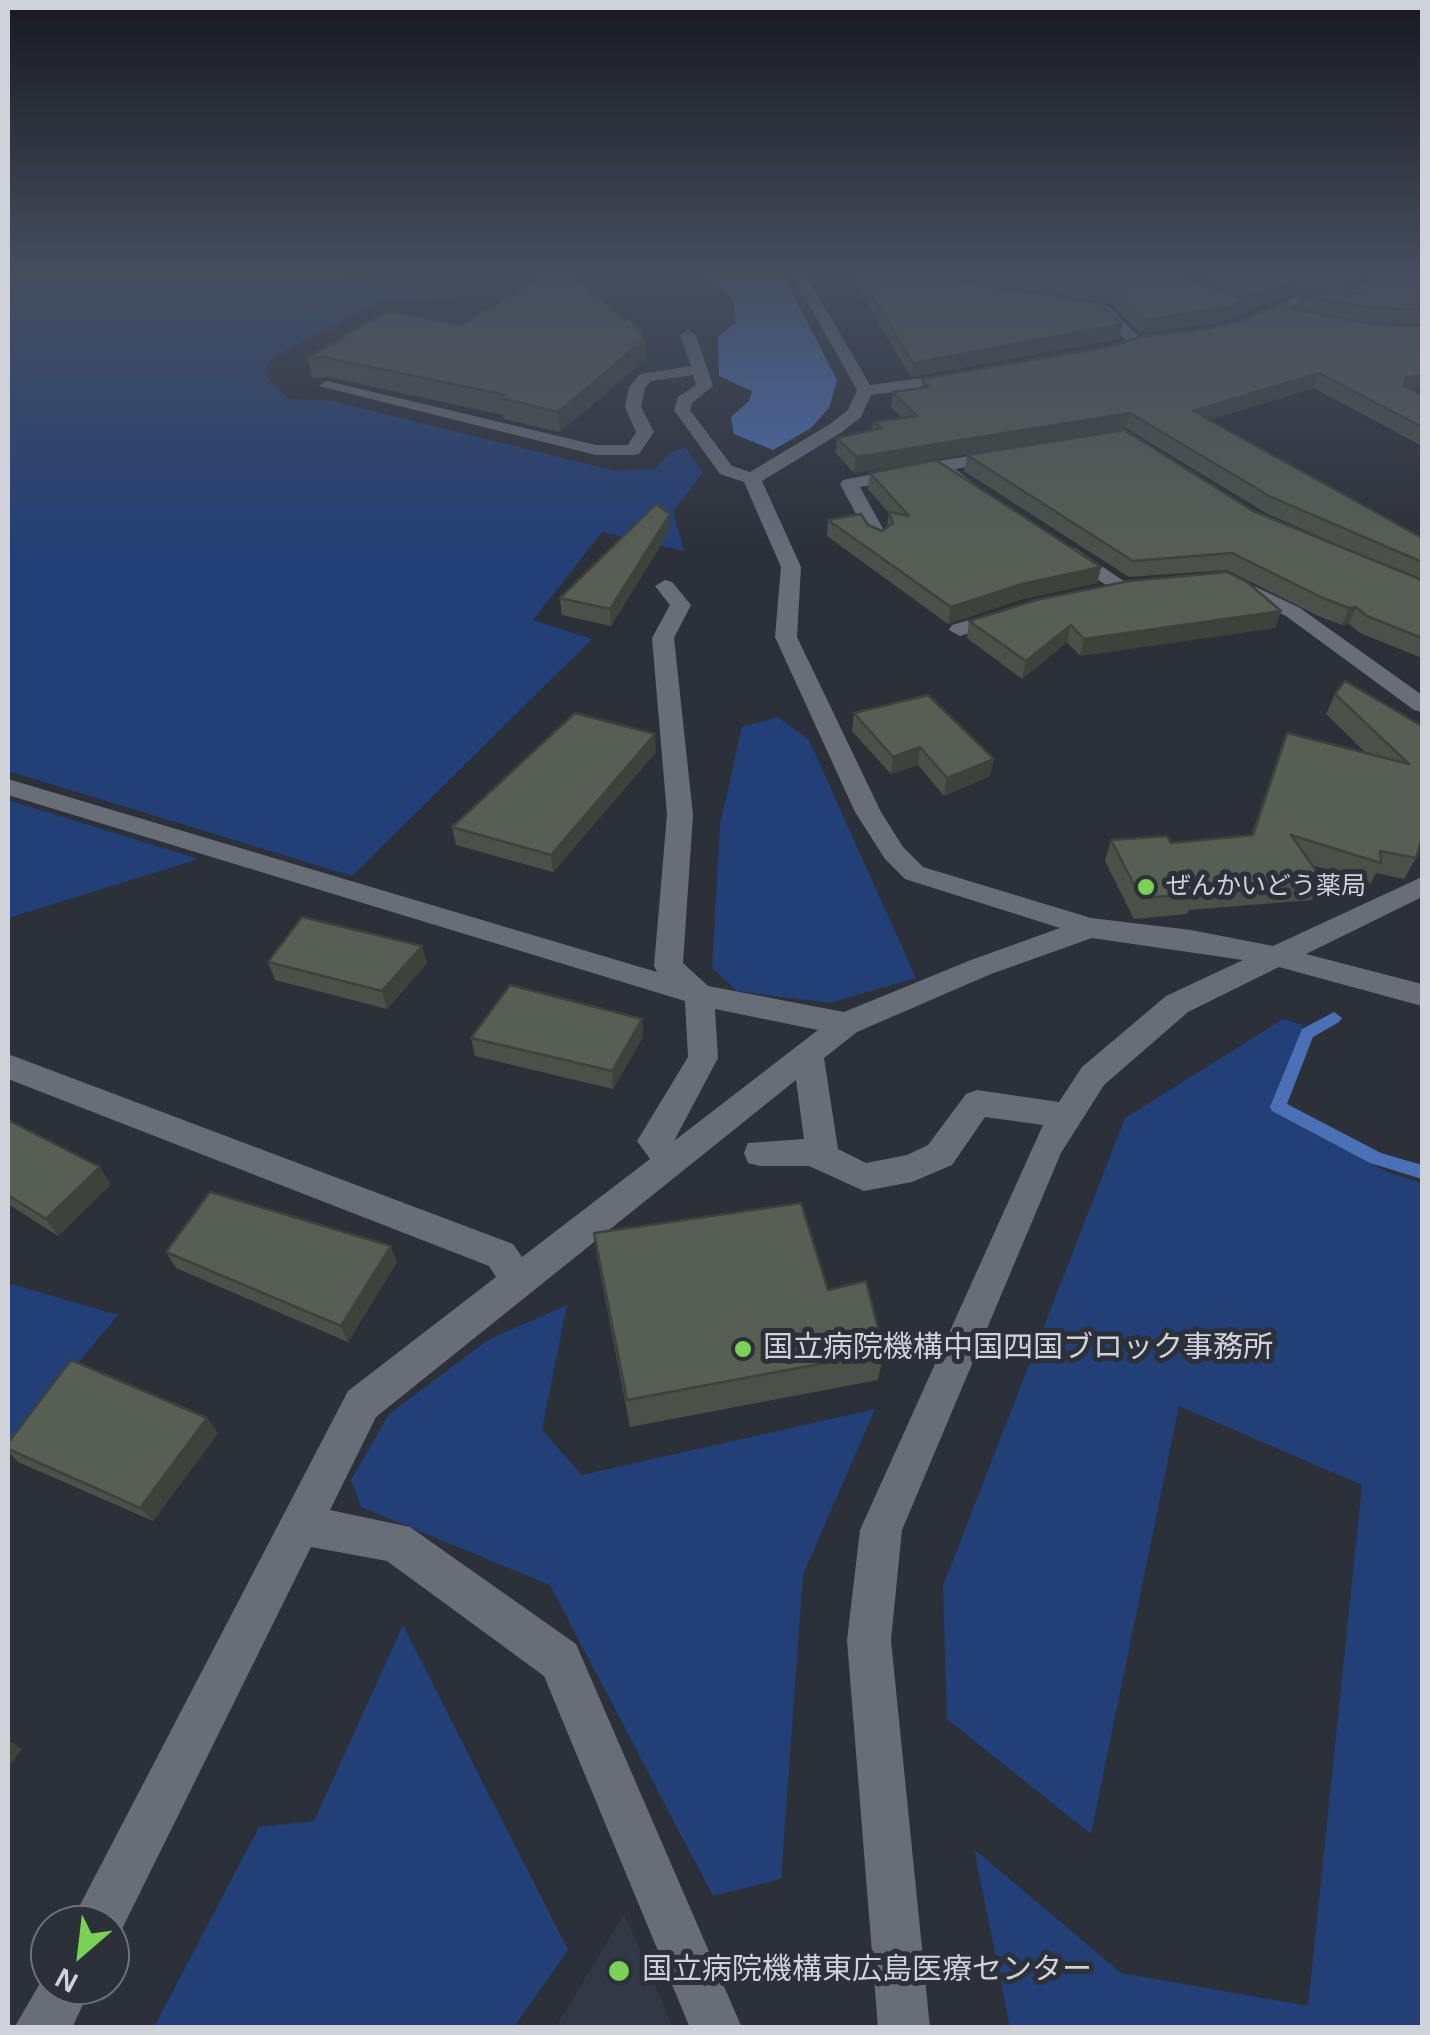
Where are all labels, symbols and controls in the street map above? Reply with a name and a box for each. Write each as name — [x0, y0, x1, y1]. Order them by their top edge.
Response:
place label: ぜんかいどう薬局 — [1166, 872, 1366, 902]
marker: ぜんかいどう薬局 — [1135, 876, 1157, 898]
place label: 国立病院機構中国四国ブロック事務所 — [763, 1331, 1273, 1367]
marker: 国立病院機構中国四国ブロック事務所 — [732, 1338, 754, 1360]
north arrow — [30, 1905, 130, 2005]
place label: 国立病院機構東広島医療センター — [642, 1953, 1092, 1989]
marker: 国立病院機構東広島医療センター — [606, 1958, 632, 1984]
text: N — [50, 1962, 83, 1999]

